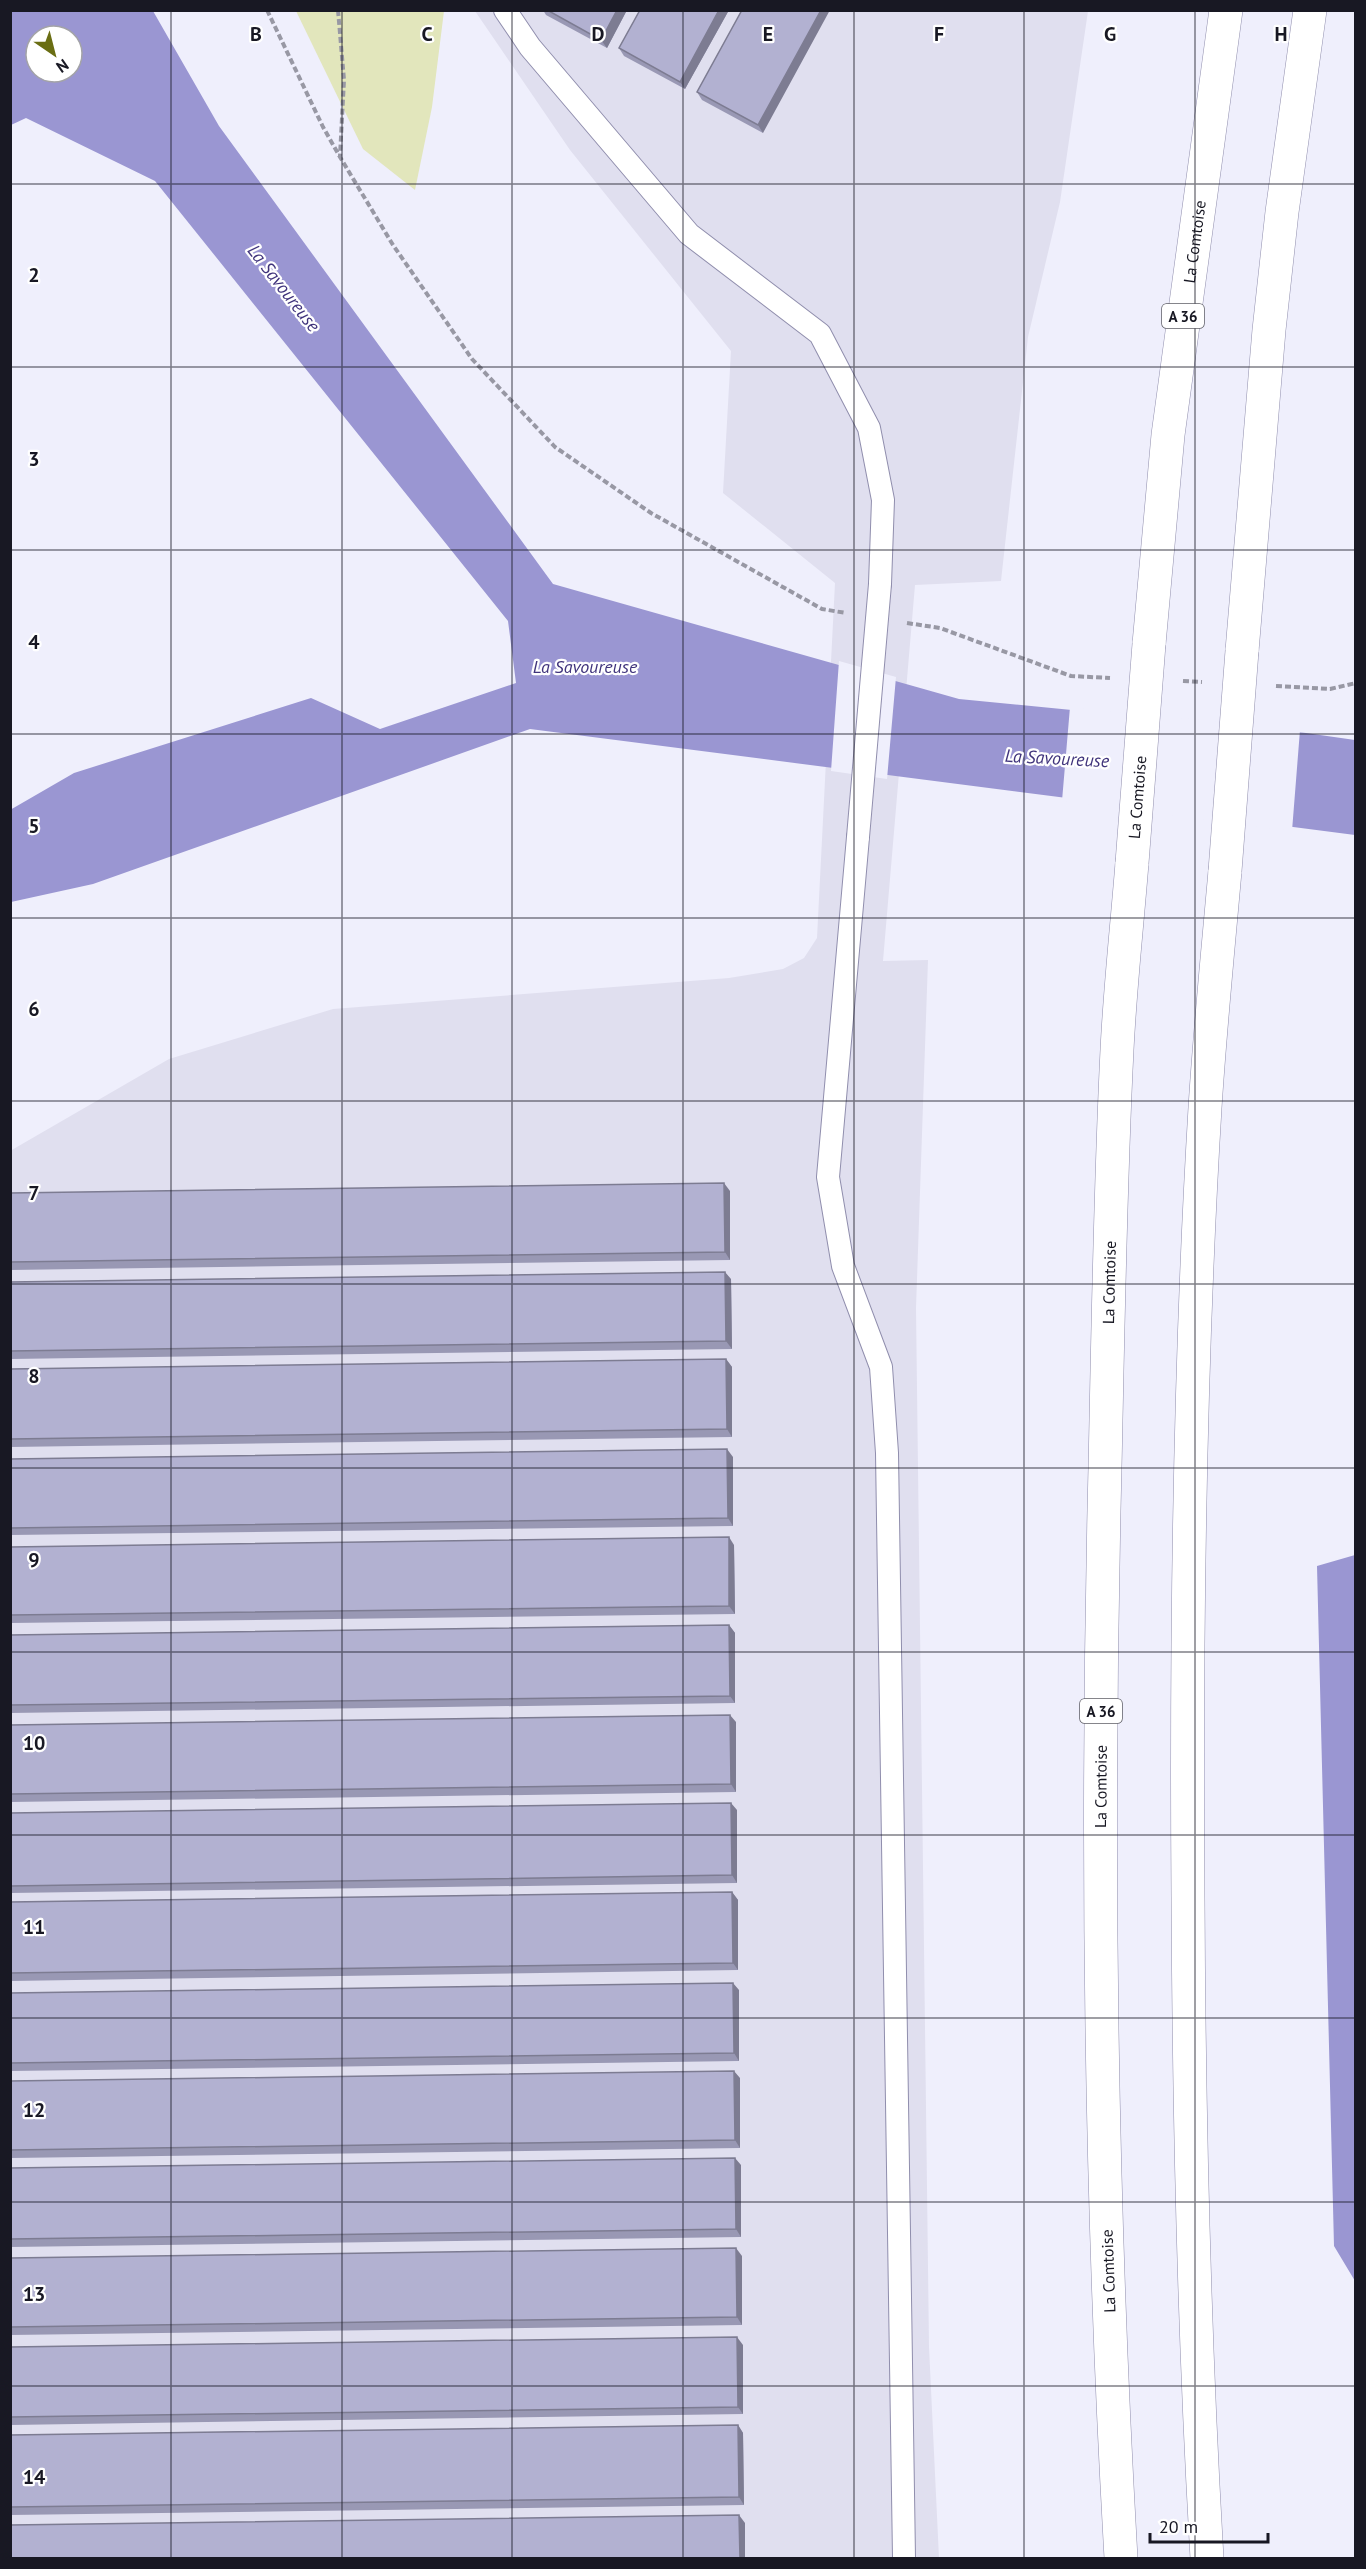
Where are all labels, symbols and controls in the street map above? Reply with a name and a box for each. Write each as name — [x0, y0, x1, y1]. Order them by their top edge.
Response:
text: B — [250, 21, 262, 47]
text: C — [421, 21, 433, 47]
text: D — [592, 21, 605, 47]
text: E — [763, 21, 773, 47]
text: F — [934, 21, 944, 47]
text: G — [1104, 21, 1116, 47]
text: H — [1274, 21, 1288, 47]
north arrow — [24, 24, 84, 84]
text: N — [53, 55, 73, 77]
street label: La Comtoise — [1179, 199, 1210, 284]
water label: La Savoureuse — [243, 240, 326, 337]
text: 2 — [28, 262, 40, 288]
road number: A 36 — [1162, 304, 1204, 328]
text: 3 — [28, 446, 40, 472]
text: 4 — [28, 629, 40, 655]
water label: La Savoureuse — [533, 655, 638, 678]
water label: La Savoureuse — [1004, 744, 1110, 772]
street label: La Comtoise — [1124, 755, 1150, 840]
text: 5 — [28, 813, 40, 839]
text: 6 — [28, 996, 40, 1022]
text: 7 — [28, 1180, 40, 1206]
street label: La Comtoise — [1098, 1241, 1120, 1324]
text: 8 — [28, 1363, 40, 1389]
text: 9 — [28, 1547, 40, 1573]
road number: A 36 — [1080, 1699, 1122, 1723]
text: 10 — [23, 1730, 45, 1756]
street label: La Comtoise — [1090, 1745, 1111, 1828]
text: 11 — [23, 1914, 45, 1940]
text: 12 — [23, 2097, 45, 2123]
street label: La Comtoise — [1097, 2229, 1119, 2313]
text: 13 — [23, 2281, 45, 2307]
text: 14 — [23, 2464, 46, 2490]
scale bar — [1150, 2506, 1268, 2544]
text: 20 m — [1159, 2515, 1198, 2538]

